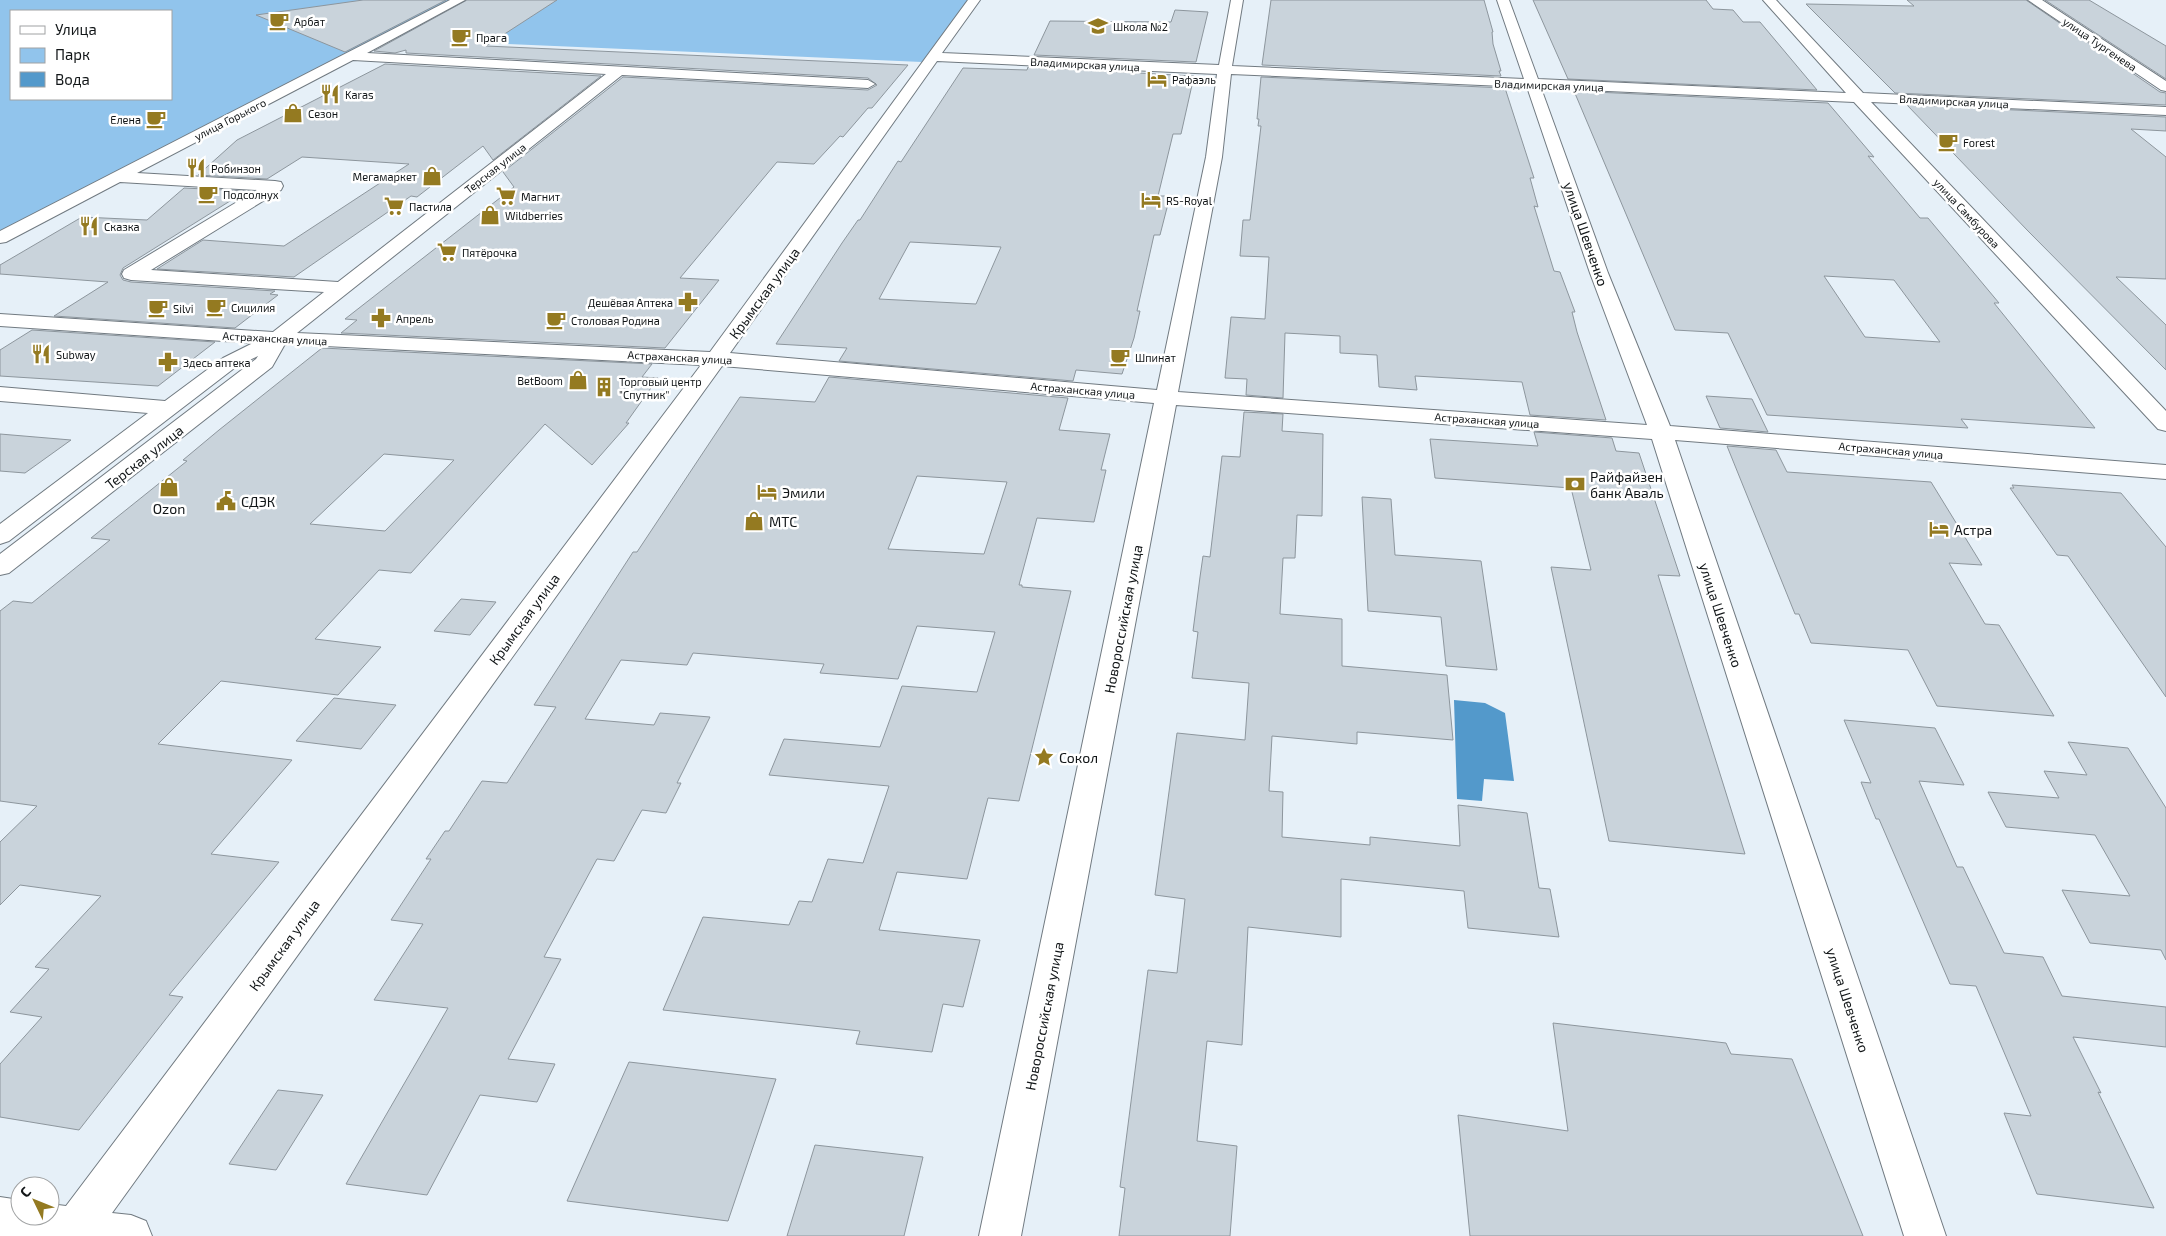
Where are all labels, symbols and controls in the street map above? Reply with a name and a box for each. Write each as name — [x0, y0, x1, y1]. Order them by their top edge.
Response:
legend — [10, 10, 172, 100]
cafe icon: Арбат — [268, 10, 290, 32]
street label: улица Тургенева — [2060, 14, 2139, 74]
place label: Арбат — [294, 15, 326, 28]
school or university icon: Школа №2 — [1087, 15, 1109, 37]
text: Улица — [55, 20, 97, 38]
place label: Школа №2 — [1113, 20, 1168, 33]
cafe icon: Прага — [450, 26, 472, 48]
place label: Прага — [476, 31, 507, 44]
text: Парк — [55, 45, 90, 63]
street label: Владимирская улица — [1030, 55, 1140, 74]
hotel icon: Рафаэль — [1146, 68, 1168, 90]
text: Вода — [55, 70, 90, 88]
place label: Рафаэль — [1172, 73, 1216, 86]
street label: Владимирская улица — [1494, 77, 1604, 94]
restaurant icon: Karas — [319, 83, 341, 105]
place label: Karas — [345, 88, 374, 101]
street label: Владимирская улица — [1899, 92, 2009, 111]
street label: улица Горького — [192, 95, 269, 144]
shop icon: Сезон — [282, 102, 304, 124]
place label: Сезон — [308, 107, 338, 120]
cafe icon: Елена — [145, 108, 167, 130]
place label: Елена — [110, 113, 141, 126]
cafe icon: Forest — [1937, 131, 1959, 153]
place label: Forest — [1963, 136, 1995, 149]
street label: Терская улица — [462, 140, 529, 197]
restaurant icon: Робинзон — [185, 157, 207, 179]
place label: Робинзон — [211, 162, 261, 175]
shop icon: Мегамаркет — [421, 165, 443, 187]
place label: Мегамаркет — [353, 170, 418, 183]
street label: улица Самбурова — [1931, 175, 2003, 251]
street label: улица Шевченко — [1560, 180, 1612, 288]
cafe icon: Подсолнух — [197, 183, 219, 205]
supermarket icon: Магнит — [495, 185, 517, 207]
place label: Подсолнух — [223, 188, 279, 202]
hotel icon: RS-Royal — [1140, 189, 1162, 211]
place label: Магнит — [521, 190, 561, 203]
place label: RS-Royal — [1166, 194, 1213, 207]
supermarket icon: Пастила — [383, 195, 405, 217]
place label: Пастила — [409, 200, 452, 213]
shop icon: Wildberries — [479, 204, 501, 226]
place label: Wildberries — [505, 209, 563, 222]
restaurant icon: Сказка — [78, 215, 100, 237]
place label: Сказка — [104, 220, 140, 233]
supermarket icon: Пятёрочка — [436, 241, 458, 263]
street label: Крымская улица — [725, 244, 803, 342]
place label: Пятёрочка — [462, 246, 517, 259]
pharmacy icon: Дешёвая Аптека — [677, 291, 699, 313]
cafe icon: Сицилия — [205, 296, 227, 318]
place label: Дешёвая Аптека — [588, 296, 673, 309]
cafe icon: Silvi — [147, 297, 169, 319]
place label: Сицилия — [231, 301, 275, 314]
place label: Silvi — [173, 302, 193, 315]
pharmacy icon: Апрель — [370, 307, 392, 329]
cafe icon: Столовая Родина — [545, 309, 567, 331]
place label: Апрель — [396, 312, 434, 325]
place label: Столовая Родина — [571, 314, 660, 327]
street label: Астраханская улица — [222, 329, 328, 348]
restaurant icon: Subway — [30, 343, 52, 365]
cafe icon: Шпинат — [1109, 346, 1131, 368]
place label: Subway — [56, 348, 96, 361]
street label: Астраханская улица — [627, 348, 733, 367]
pharmacy icon: Здесь аптека — [157, 351, 179, 373]
place label: Шпинат — [1135, 351, 1176, 364]
place label: Здесь аптека — [183, 356, 251, 369]
shop icon: BetBoom — [567, 369, 589, 391]
place label: BetBoom — [517, 374, 563, 387]
place label: Торговый центр "Спутник" — [619, 375, 702, 402]
building icon: Торговый центр "Спутник" — [593, 376, 615, 398]
street label: Астраханская улица — [1030, 379, 1136, 402]
street label: Астраханская улица — [1434, 410, 1540, 431]
street label: Терская улица — [102, 421, 186, 493]
street label: Астраханская улица — [1838, 439, 1944, 462]
place label: Райфайзен банк Аваль — [1590, 468, 1664, 501]
bank icon: Райфайзен банк Аваль — [1564, 473, 1586, 495]
shop icon: Ozon — [158, 476, 180, 498]
hotel icon: Эмили — [756, 481, 778, 503]
place label: Эмили — [782, 484, 825, 501]
public building icon: СДЭК — [215, 490, 237, 512]
place label: СДЭК — [241, 493, 275, 510]
place label: Ozon — [153, 500, 185, 517]
shop icon: МТС — [743, 510, 765, 532]
place label: МТС — [769, 513, 797, 530]
hotel icon: Астра — [1928, 518, 1950, 540]
place label: Астра — [1954, 521, 1992, 538]
street label: Новороссийская улица — [1100, 543, 1146, 695]
street label: улица Шевченко — [1696, 560, 1746, 670]
street label: Крымская улица — [485, 570, 563, 668]
place icon: Сокол — [1033, 746, 1055, 768]
place label: Сокол — [1059, 749, 1098, 766]
street label: Крымская улица — [245, 896, 323, 994]
street label: Новороссийская улица — [1021, 940, 1067, 1092]
street label: улица Шевченко — [1823, 945, 1873, 1055]
north arrow — [10, 1176, 60, 1226]
text: С — [16, 1183, 34, 1201]

